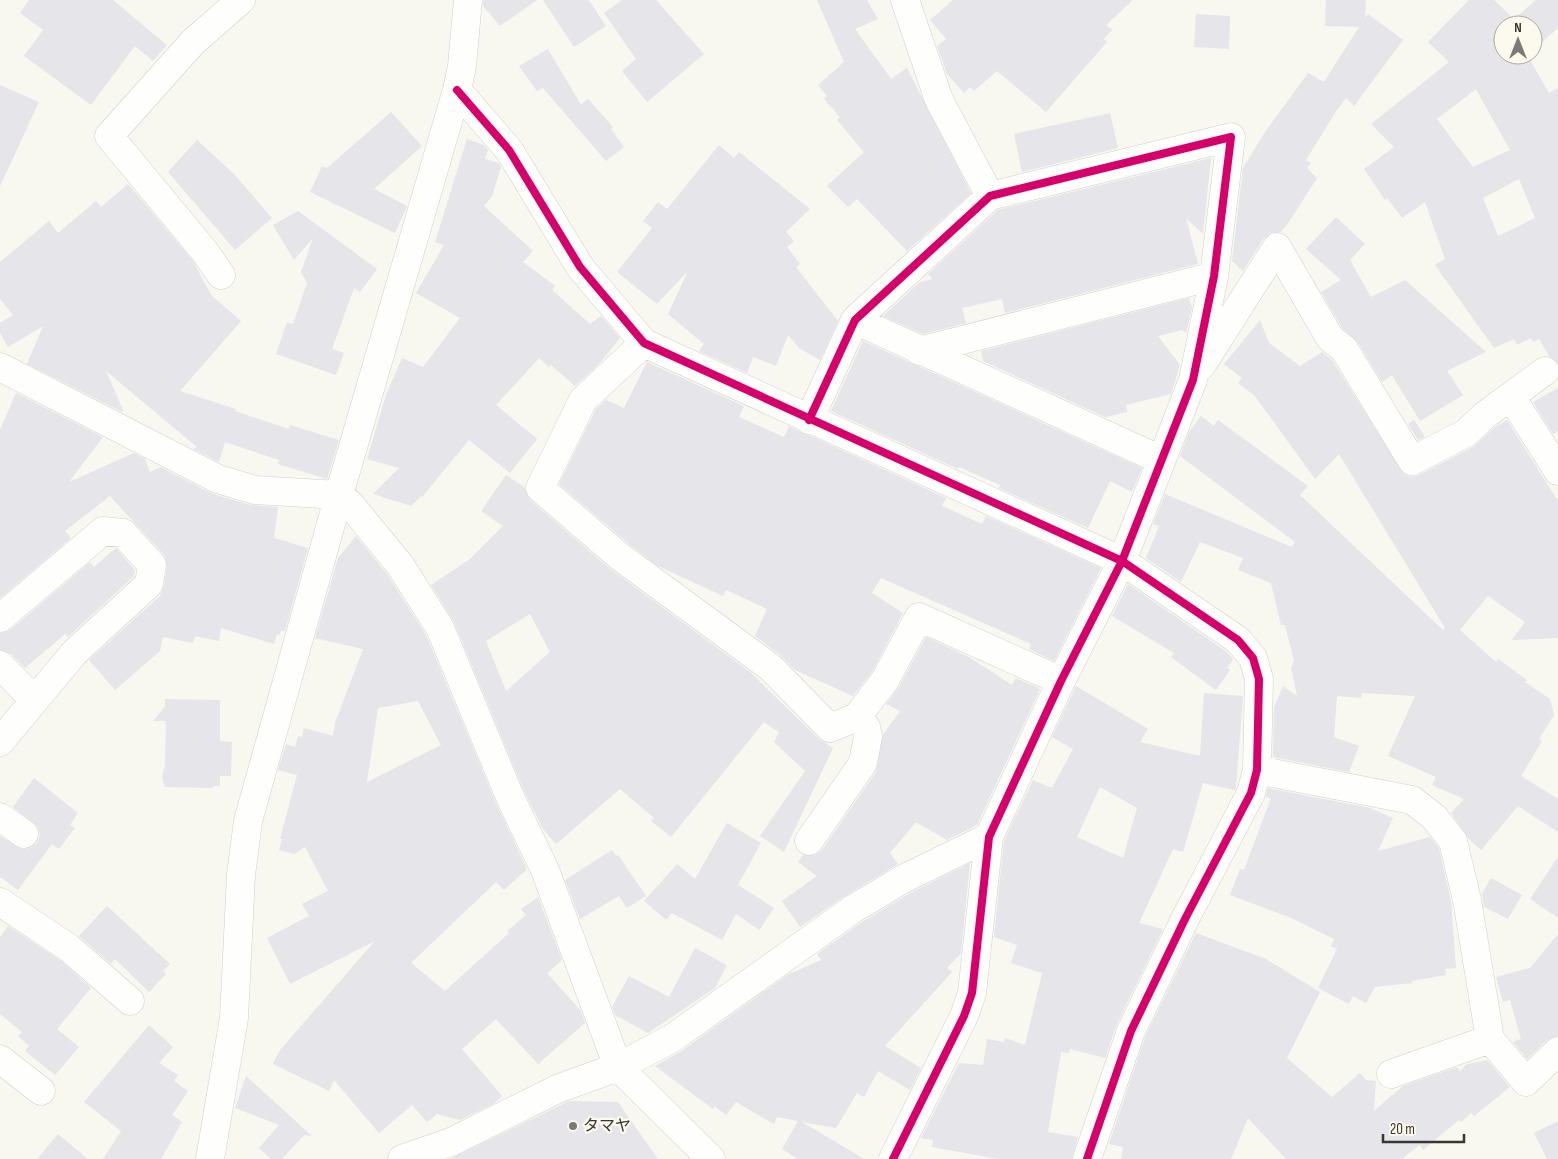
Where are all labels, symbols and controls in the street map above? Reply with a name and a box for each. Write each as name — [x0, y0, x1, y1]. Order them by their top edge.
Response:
north arrow — [1493, 15, 1543, 65]
text: N — [1514, 19, 1522, 36]
scale bar — [1383, 1112, 1464, 1144]
place label: タマヤ — [583, 1117, 631, 1136]
marker: タマヤ — [567, 1120, 579, 1132]
text: 20 m — [1390, 1120, 1415, 1139]

